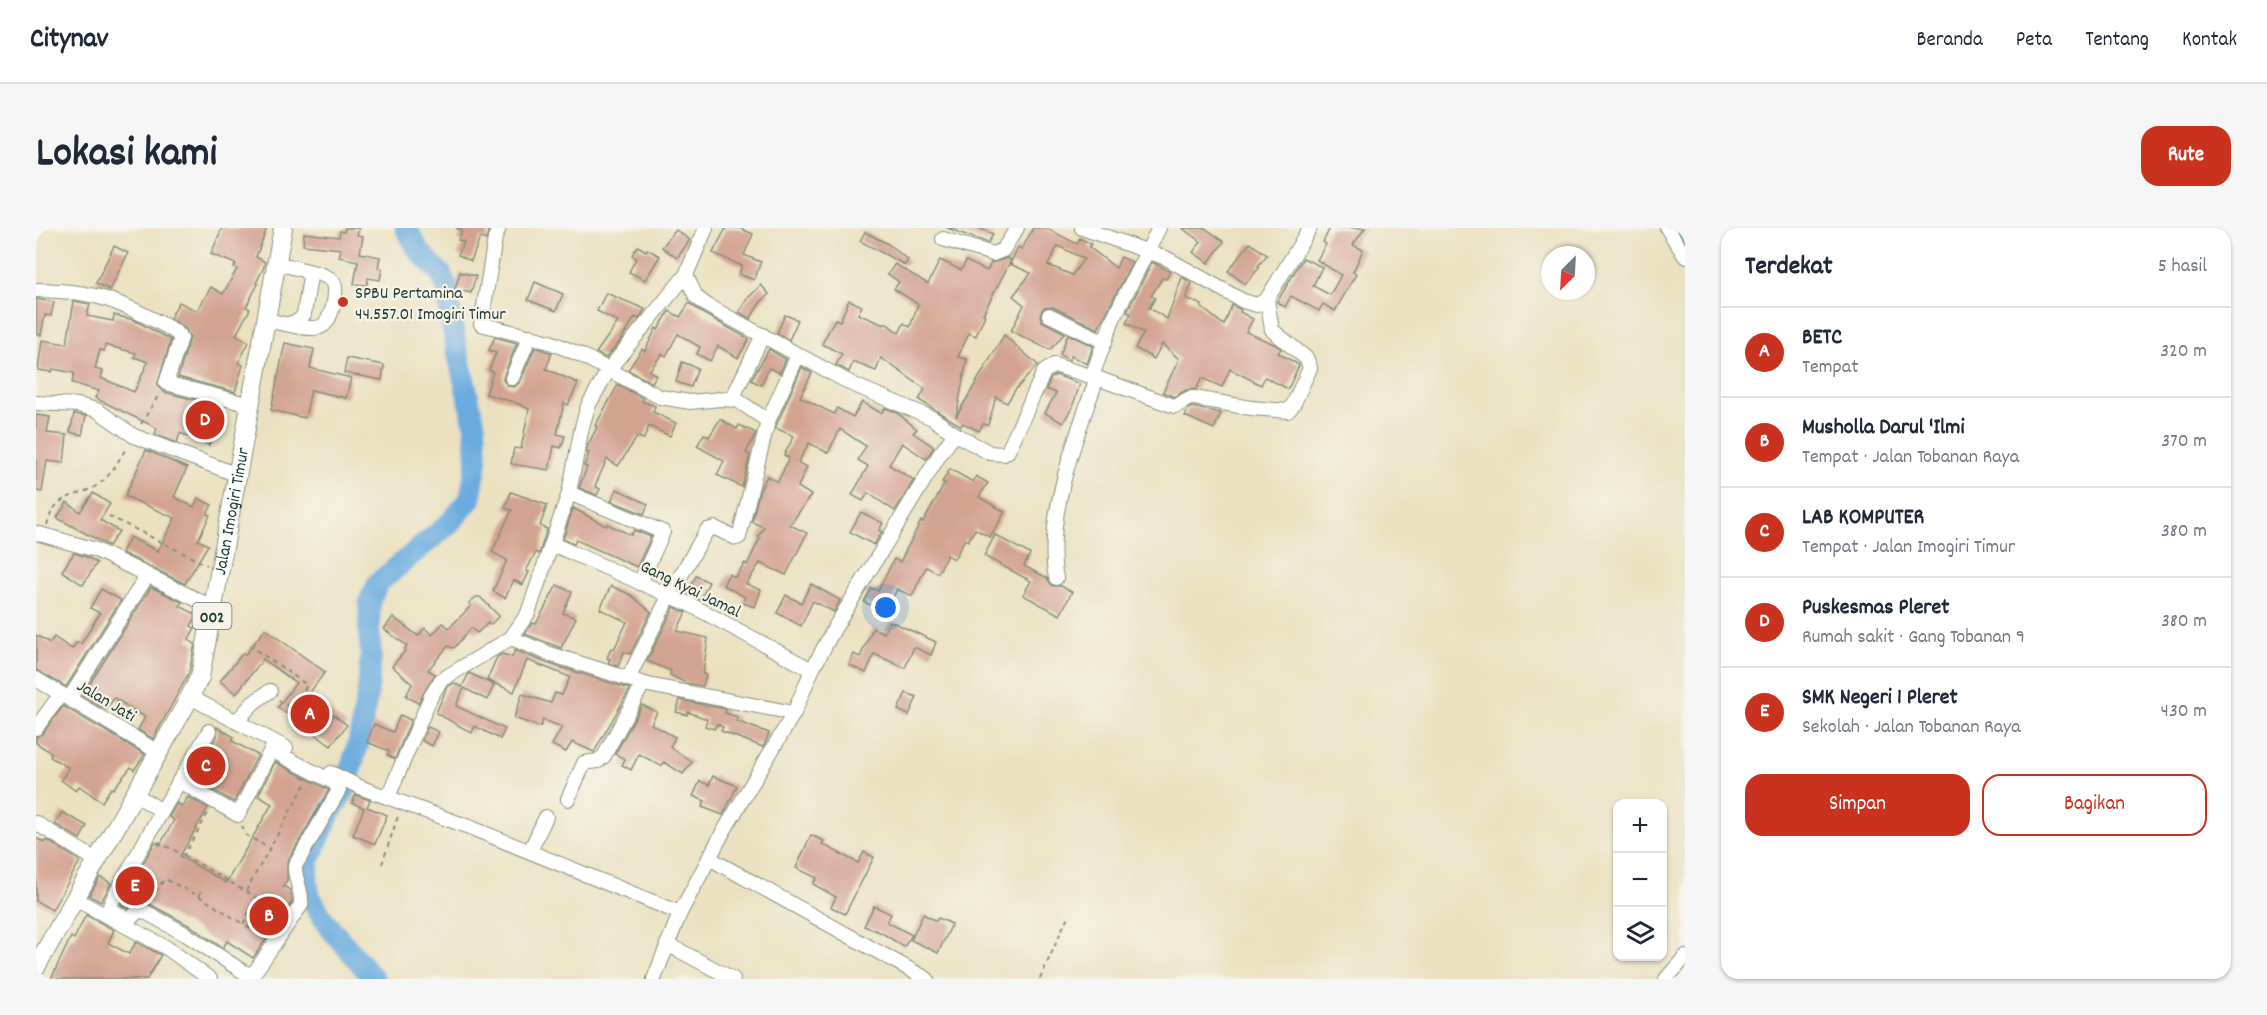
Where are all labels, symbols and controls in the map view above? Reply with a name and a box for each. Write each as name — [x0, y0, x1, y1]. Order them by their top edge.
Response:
text: Citynav — [30, 21, 108, 61]
text: Beranda — [1917, 26, 1983, 56]
text: Peta — [2016, 26, 2052, 56]
text: Tentang — [2085, 26, 2149, 56]
text: Kontak — [2182, 26, 2237, 56]
text: Lokasi kami — [36, 126, 217, 186]
button: Rute — [2141, 126, 2231, 186]
north arrow — [1541, 246, 1595, 300]
text: Terdekat — [1745, 249, 1833, 286]
text: 5 hasil — [2158, 253, 2207, 281]
place label: SPBU Pertamina 44.557.01 Imogiri Timur — [355, 282, 506, 328]
marker: SPBU Pertamina 44.557.01 Imogiri Timur — [336, 295, 350, 309]
text: BETC — [1802, 323, 1842, 354]
text: A — [1759, 338, 1770, 366]
text: 320 m — [2160, 338, 2207, 366]
text: Tempat — [1802, 354, 1859, 382]
pin: D — [186, 398, 224, 442]
text: Musholla Darul 'Ilmi — [1802, 413, 1964, 444]
text: B — [1760, 428, 1769, 456]
text: 370 m — [2161, 428, 2207, 456]
text: Tempat · Jalan Tobanan Raya — [1802, 444, 2019, 472]
street label: Jalan Imogiri Timur — [209, 446, 257, 577]
text: LAB KOMPUTER — [1802, 503, 1924, 534]
text: C — [1760, 518, 1769, 546]
text: 380 m — [2161, 518, 2207, 546]
text: Tempat · Jalan Imogiri Timur — [1802, 534, 2015, 562]
street label: Gang Kyai Jamal — [635, 555, 745, 626]
your location — [871, 593, 900, 622]
text: Puskesmas Pleret — [1802, 593, 1949, 624]
road number: 002 — [192, 603, 231, 629]
text: D — [1759, 608, 1770, 636]
text: 380 m — [2161, 608, 2207, 636]
text: Rumah sakit · Gang Tobanan 9 — [1802, 624, 2025, 652]
street label: Jalan Jati — [71, 675, 140, 730]
text: SMK Negeri 1 Pleret — [1802, 683, 1958, 714]
pin: A — [290, 692, 330, 736]
text: E — [1760, 698, 1769, 726]
text: 430 m — [2161, 698, 2207, 726]
text: Sekolah · Jalan Tobanan Raya — [1802, 714, 2021, 742]
pin: C — [186, 744, 226, 788]
button: Simpan — [1745, 774, 1970, 836]
button: Bagikan — [1982, 774, 2207, 836]
map controls — [1613, 799, 1667, 961]
button: + — [1613, 799, 1667, 853]
button: − — [1613, 853, 1667, 907]
pin: E — [116, 864, 154, 908]
pin: B — [250, 894, 288, 938]
button: layers — [1613, 907, 1667, 961]

